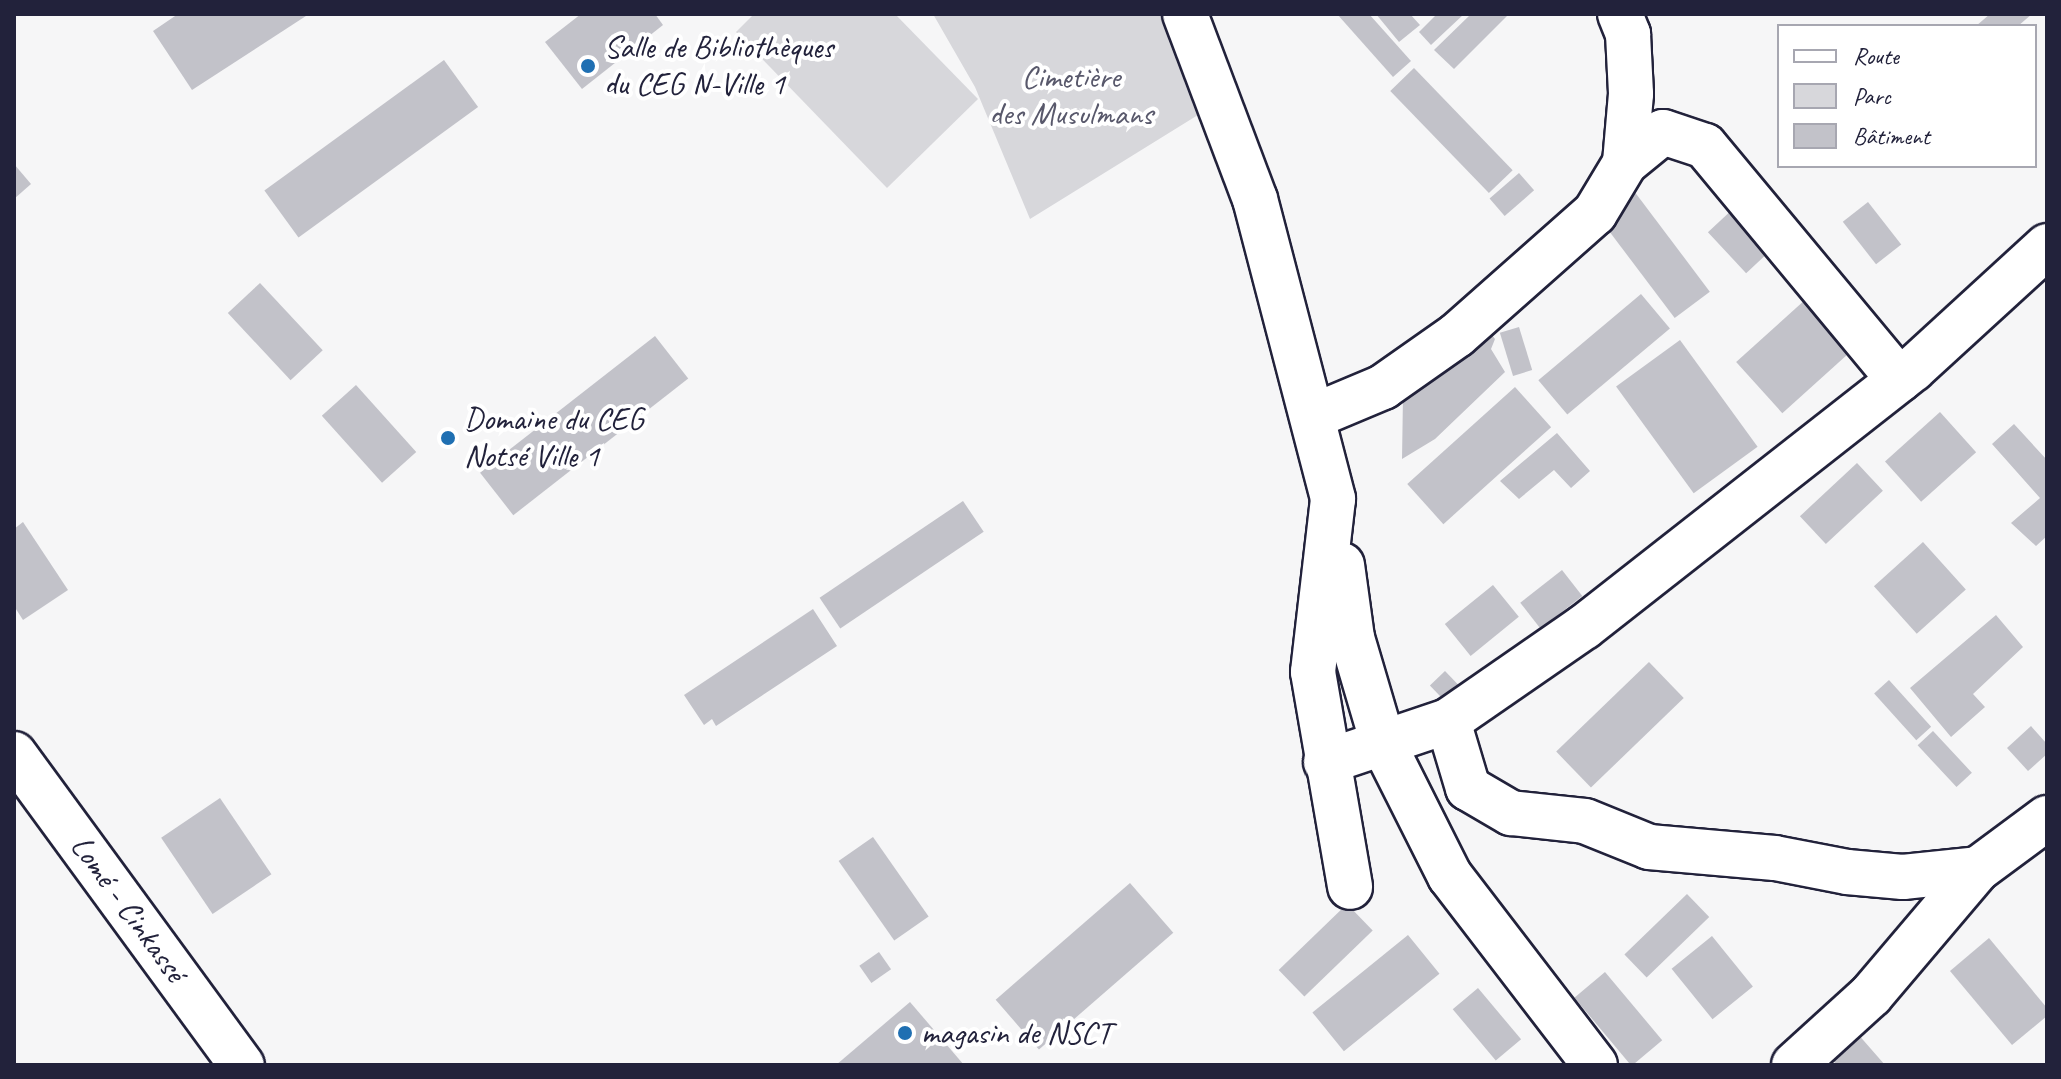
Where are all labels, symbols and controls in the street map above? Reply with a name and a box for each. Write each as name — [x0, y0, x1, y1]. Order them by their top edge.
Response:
legend — [1777, 24, 2037, 168]
place label: Salle de Bibliothèques du CEG N-Ville 1 — [604, 29, 833, 104]
text: Route — [1853, 41, 1899, 71]
marker: Salle de Bibliothèques du CEG N-Ville 1 — [579, 57, 597, 75]
park label: Cimetière des Musulmans — [991, 59, 1151, 134]
text: Parc — [1853, 81, 1891, 111]
text: Bâtiment — [1853, 121, 1930, 151]
place label: Domaine du CEG Notsé Ville 1 — [464, 401, 643, 476]
marker: Domaine du CEG Notsé Ville 1 — [439, 429, 457, 447]
street label: Lomé - Cinkassé — [62, 828, 194, 990]
place label: magasin de NSCT — [921, 1014, 1111, 1052]
marker: magasin de NSCT — [896, 1024, 914, 1042]

